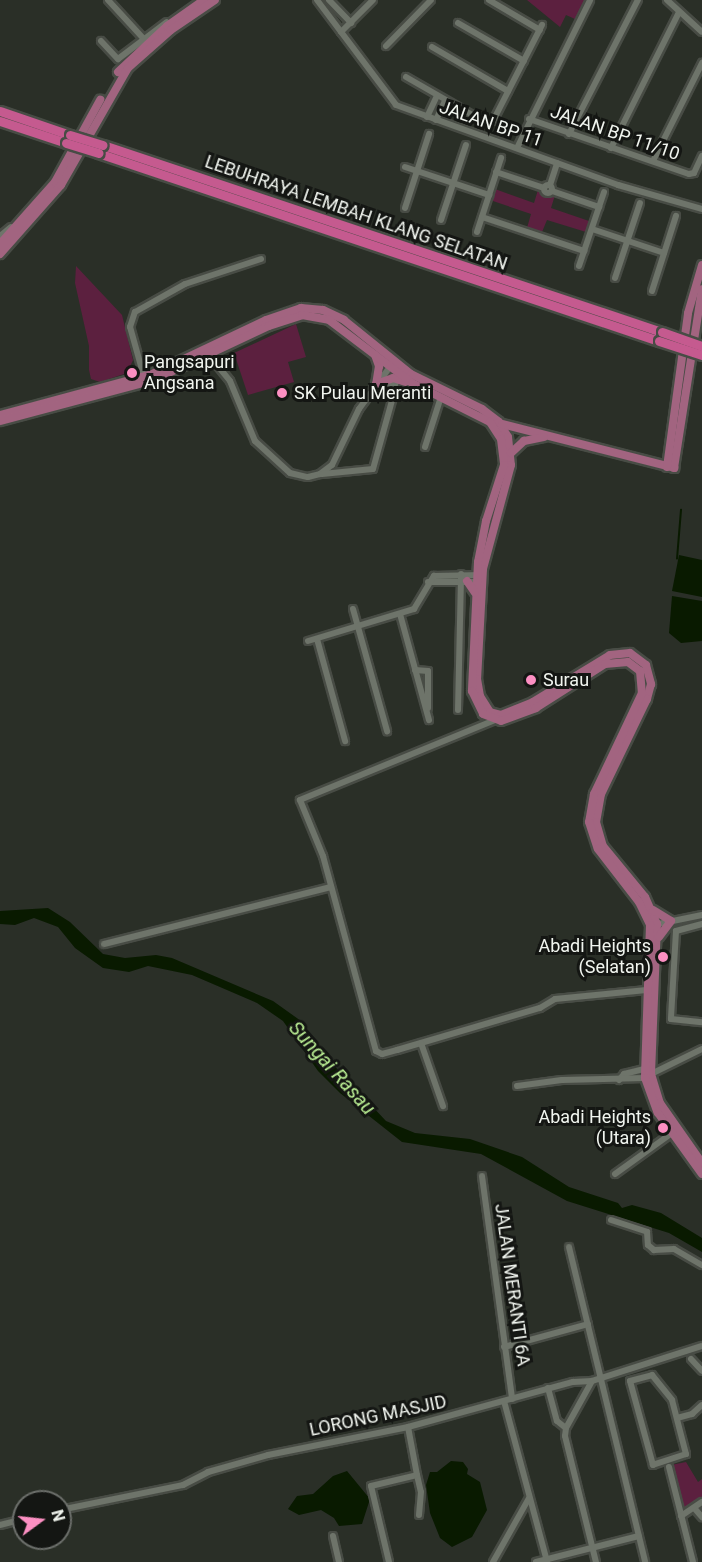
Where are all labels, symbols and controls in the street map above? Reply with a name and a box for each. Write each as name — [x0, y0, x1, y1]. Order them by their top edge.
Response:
street label: JALAN BP 11 — [437, 96, 545, 152]
street label: JALAN BP 11/10 — [548, 101, 682, 165]
street label: LEBUHRAYA LEMBAH KLANG SELATAN — [202, 151, 510, 275]
place label: Pangsapuri Angsana — [144, 352, 235, 394]
marker: Pangsapuri Angsana — [125, 366, 139, 380]
place label: SK Pulau Meranti — [294, 382, 431, 404]
marker: SK Pulau Meranti — [275, 386, 289, 400]
place label: Surau — [543, 669, 589, 691]
marker: Surau — [524, 673, 538, 687]
place label: Abadi Heights (Selatan) — [538, 936, 651, 978]
marker: Abadi Heights (Selatan) — [656, 950, 670, 964]
water label: Sungai Rasau — [284, 1016, 380, 1120]
place label: Abadi Heights (Utara) — [538, 1107, 651, 1150]
marker: Abadi Heights (Utara) — [656, 1121, 670, 1135]
street label: JALAN MERANTI 6A — [490, 1202, 534, 1368]
street label: LORONG MASJID — [308, 1391, 448, 1441]
north arrow — [12, 1490, 72, 1550]
text: N — [47, 1508, 69, 1524]

